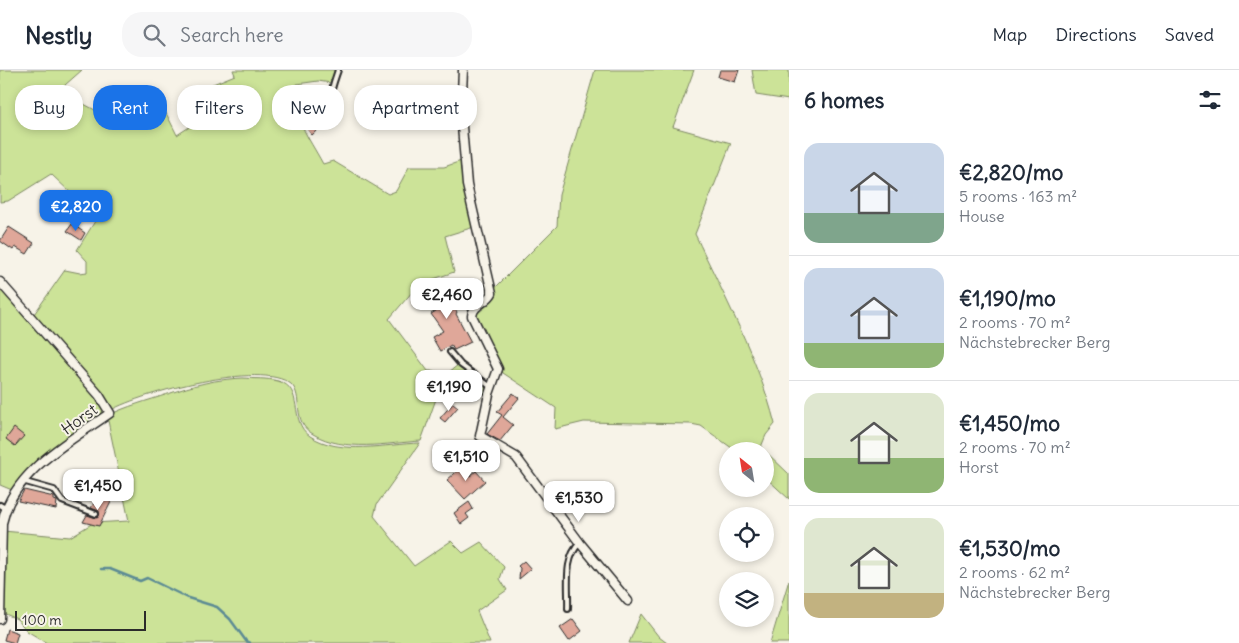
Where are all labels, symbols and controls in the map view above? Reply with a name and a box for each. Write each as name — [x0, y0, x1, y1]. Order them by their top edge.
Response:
search box — [122, 12, 472, 57]
text: Nestly — [25, 20, 92, 50]
icon: search — [140, 21, 168, 49]
text: Search here — [180, 23, 283, 47]
text: Map — [992, 23, 1027, 46]
text: Directions — [1055, 23, 1137, 46]
text: Saved — [1165, 23, 1214, 46]
chip: Buy — [15, 85, 83, 130]
chip: Rent — [93, 85, 167, 130]
chip: Filters — [177, 85, 262, 130]
chip: New — [272, 85, 344, 130]
chip: Apartment — [354, 85, 477, 130]
icon: filters — [1196, 86, 1224, 114]
text: 6 homes — [804, 87, 884, 114]
text: €2,820/mo — [959, 159, 1063, 186]
icon: home — [844, 163, 904, 223]
text: 5 rooms · 163 m² — [959, 186, 1077, 206]
pin: €2,820 — [35, 190, 117, 232]
text: €2,820 — [51, 196, 101, 216]
text: House — [959, 206, 1005, 226]
pin: €2,460 — [406, 278, 488, 320]
text: €2,460 — [421, 284, 473, 304]
text: €1,190/mo — [959, 285, 1056, 312]
icon: home — [844, 288, 904, 348]
text: 2 rooms · 70 m² — [959, 312, 1071, 332]
text: Nächstebrecker Berg — [959, 332, 1111, 352]
pin: €1,190 — [408, 370, 490, 412]
text: €1,190 — [426, 376, 472, 396]
street label: Horst — [57, 399, 101, 439]
text: €1,450/mo — [959, 410, 1060, 437]
icon: home — [844, 413, 904, 473]
text: 2 rooms · 70 m² — [959, 437, 1071, 457]
pin: €1,510 — [425, 440, 507, 482]
north arrow — [719, 442, 774, 498]
map controls — [719, 442, 774, 627]
text: €1,510 — [443, 446, 489, 466]
text: Horst — [959, 457, 999, 477]
pin: €1,450 — [57, 468, 139, 511]
text: €1,450 — [74, 475, 122, 495]
pin: €1,530 — [538, 480, 620, 523]
text: €1,530 — [555, 487, 603, 507]
button: locate — [719, 507, 774, 562]
text: €1,530/mo — [959, 535, 1060, 562]
icon: home — [844, 538, 904, 598]
text: 2 rooms · 62 m² — [959, 562, 1070, 582]
button: layers — [719, 572, 774, 627]
text: Nächstebrecker Berg — [959, 582, 1111, 602]
scale bar — [15, 608, 146, 631]
text: 100 m — [22, 611, 62, 629]

